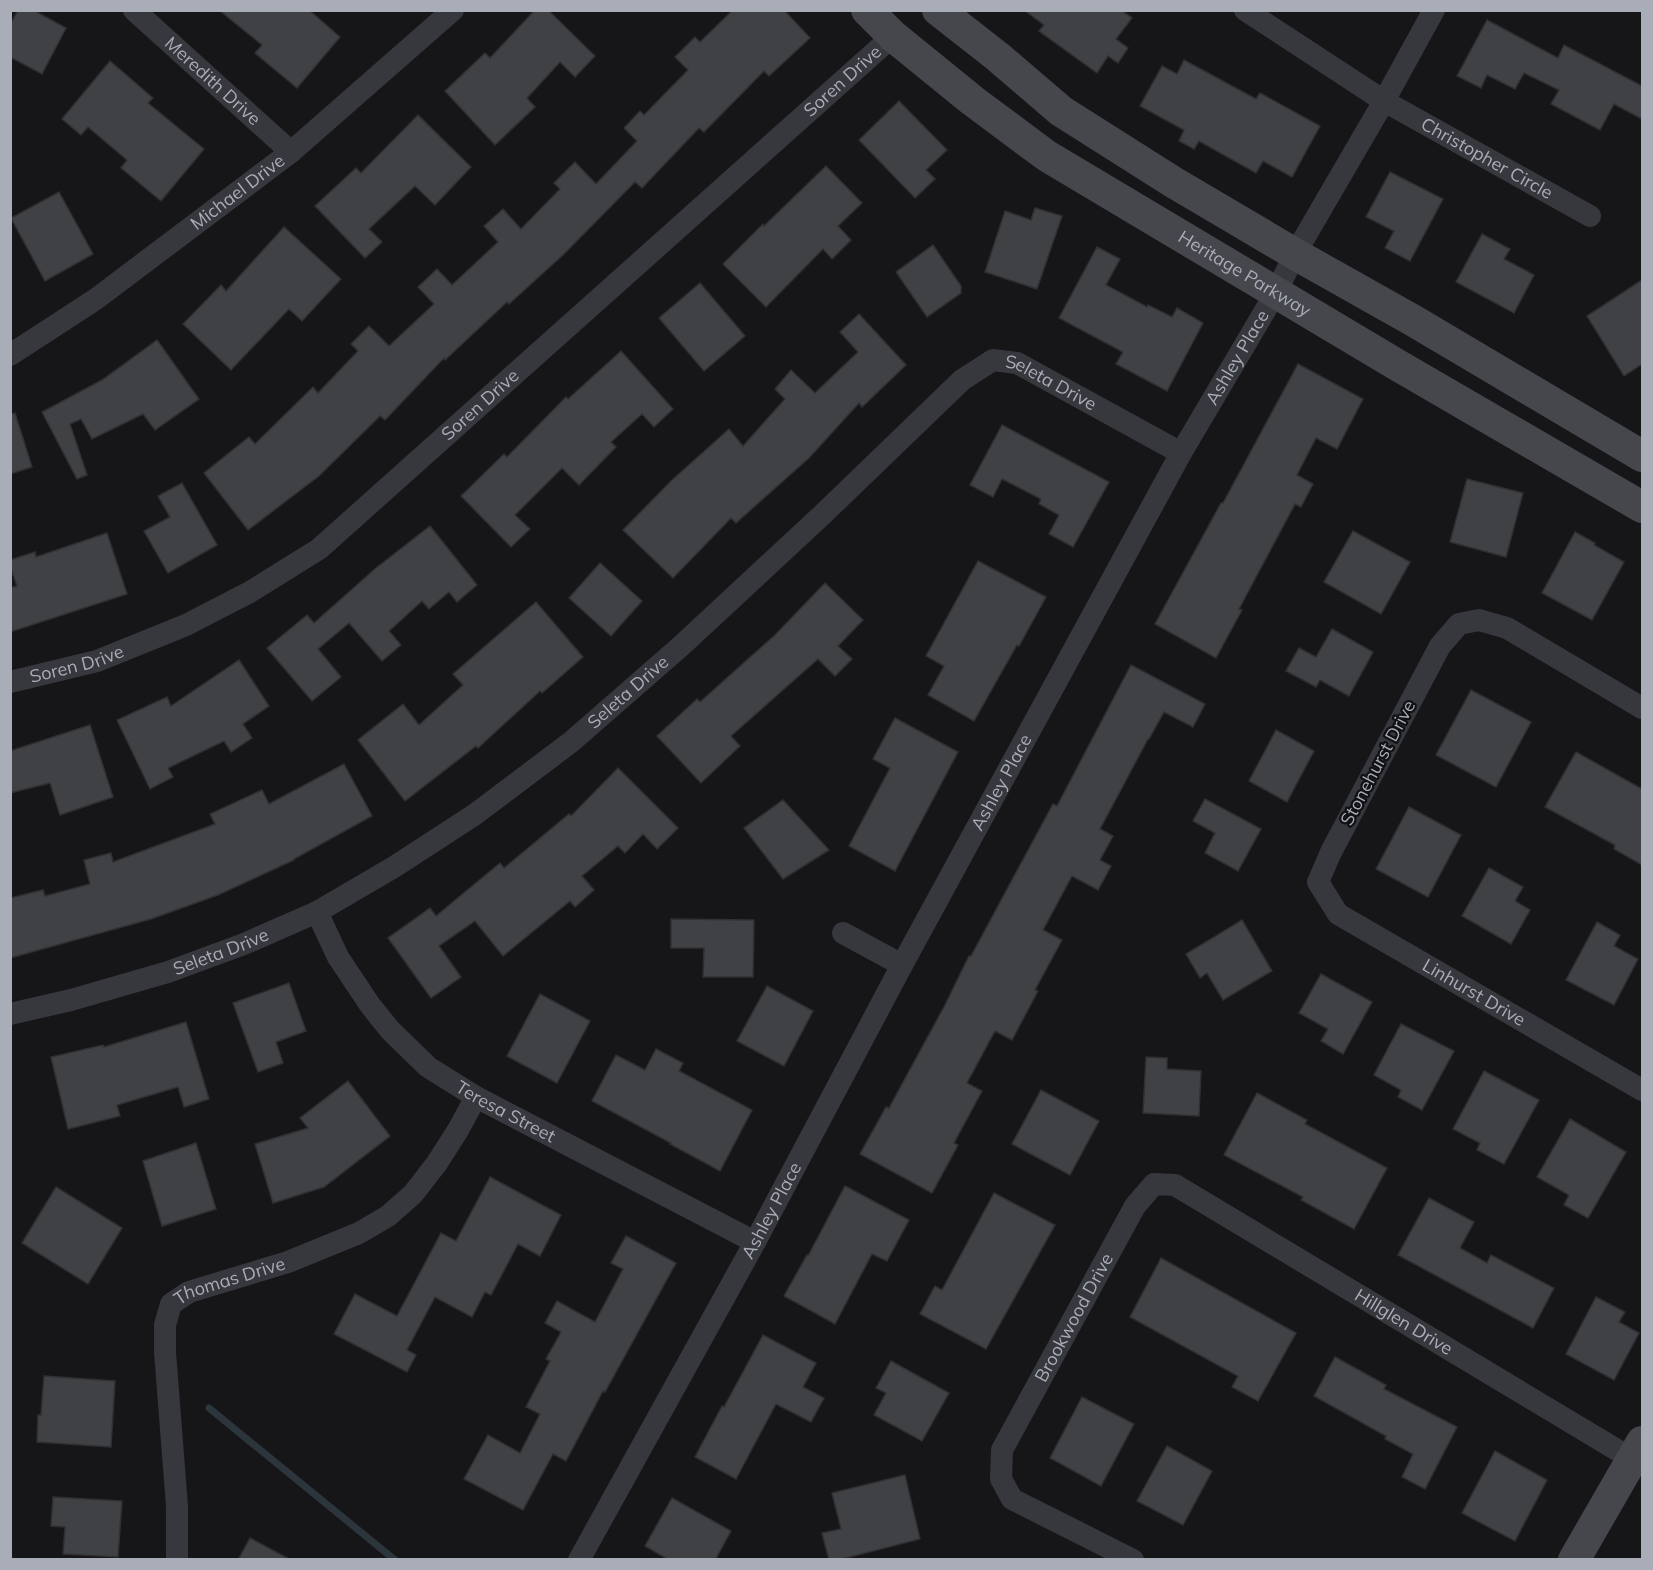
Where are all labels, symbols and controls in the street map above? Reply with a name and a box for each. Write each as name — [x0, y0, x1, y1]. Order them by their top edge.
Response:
street label: Meredith Drive — [160, 31, 266, 130]
street label: Soren Drive — [799, 40, 886, 121]
street label: Christopher Circle — [1417, 112, 1557, 204]
street label: Michael Drive — [186, 149, 289, 235]
street label: Heritage Parkway — [1174, 225, 1316, 322]
street label: Ashley Place — [1200, 306, 1274, 409]
street label: Seleta Drive — [1004, 350, 1101, 415]
street label: Soren Drive — [436, 364, 524, 445]
street label: Soren Drive — [27, 639, 127, 688]
street label: Seleta Drive — [582, 650, 673, 734]
street label: Stonehurst Drive — [1335, 696, 1420, 829]
street label: Ashley Place — [966, 730, 1037, 834]
street label: Seleta Drive — [170, 923, 272, 980]
street label: Linhurst Drive — [1418, 953, 1530, 1031]
street label: Teresa Street — [452, 1075, 560, 1147]
street label: Ashley Place — [736, 1158, 806, 1263]
street label: Brookwood Drive — [1029, 1249, 1118, 1386]
street label: Thomas Drive — [169, 1252, 288, 1310]
street label: Hillglen Drive — [1351, 1283, 1457, 1360]

